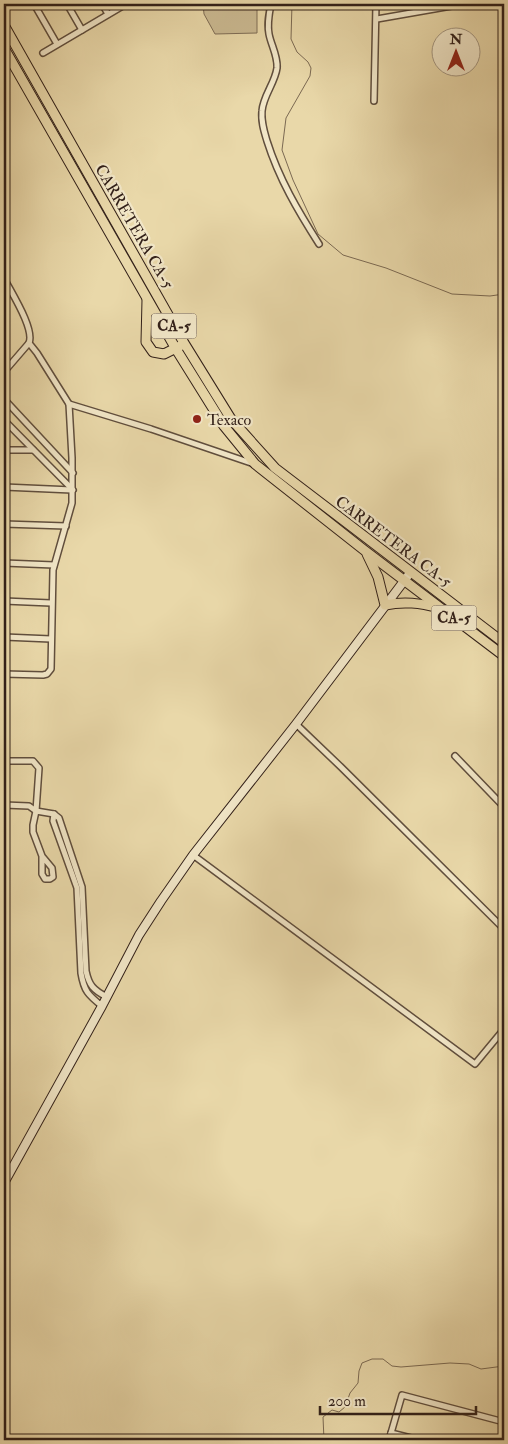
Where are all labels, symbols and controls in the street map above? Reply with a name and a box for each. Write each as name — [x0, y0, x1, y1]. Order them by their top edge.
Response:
north arrow — [430, 28, 480, 78]
text: N — [449, 31, 463, 48]
street label: CARRETERA CA-5 — [90, 161, 178, 292]
road number: CA-5 — [152, 314, 196, 338]
place label: Texaco — [207, 410, 252, 430]
marker: Texaco — [191, 413, 203, 425]
street label: CARRETERA CA-5 — [331, 492, 455, 592]
road number: CA-5 — [432, 606, 476, 630]
scale bar — [320, 1384, 477, 1416]
text: 200 m — [328, 1392, 366, 1411]

